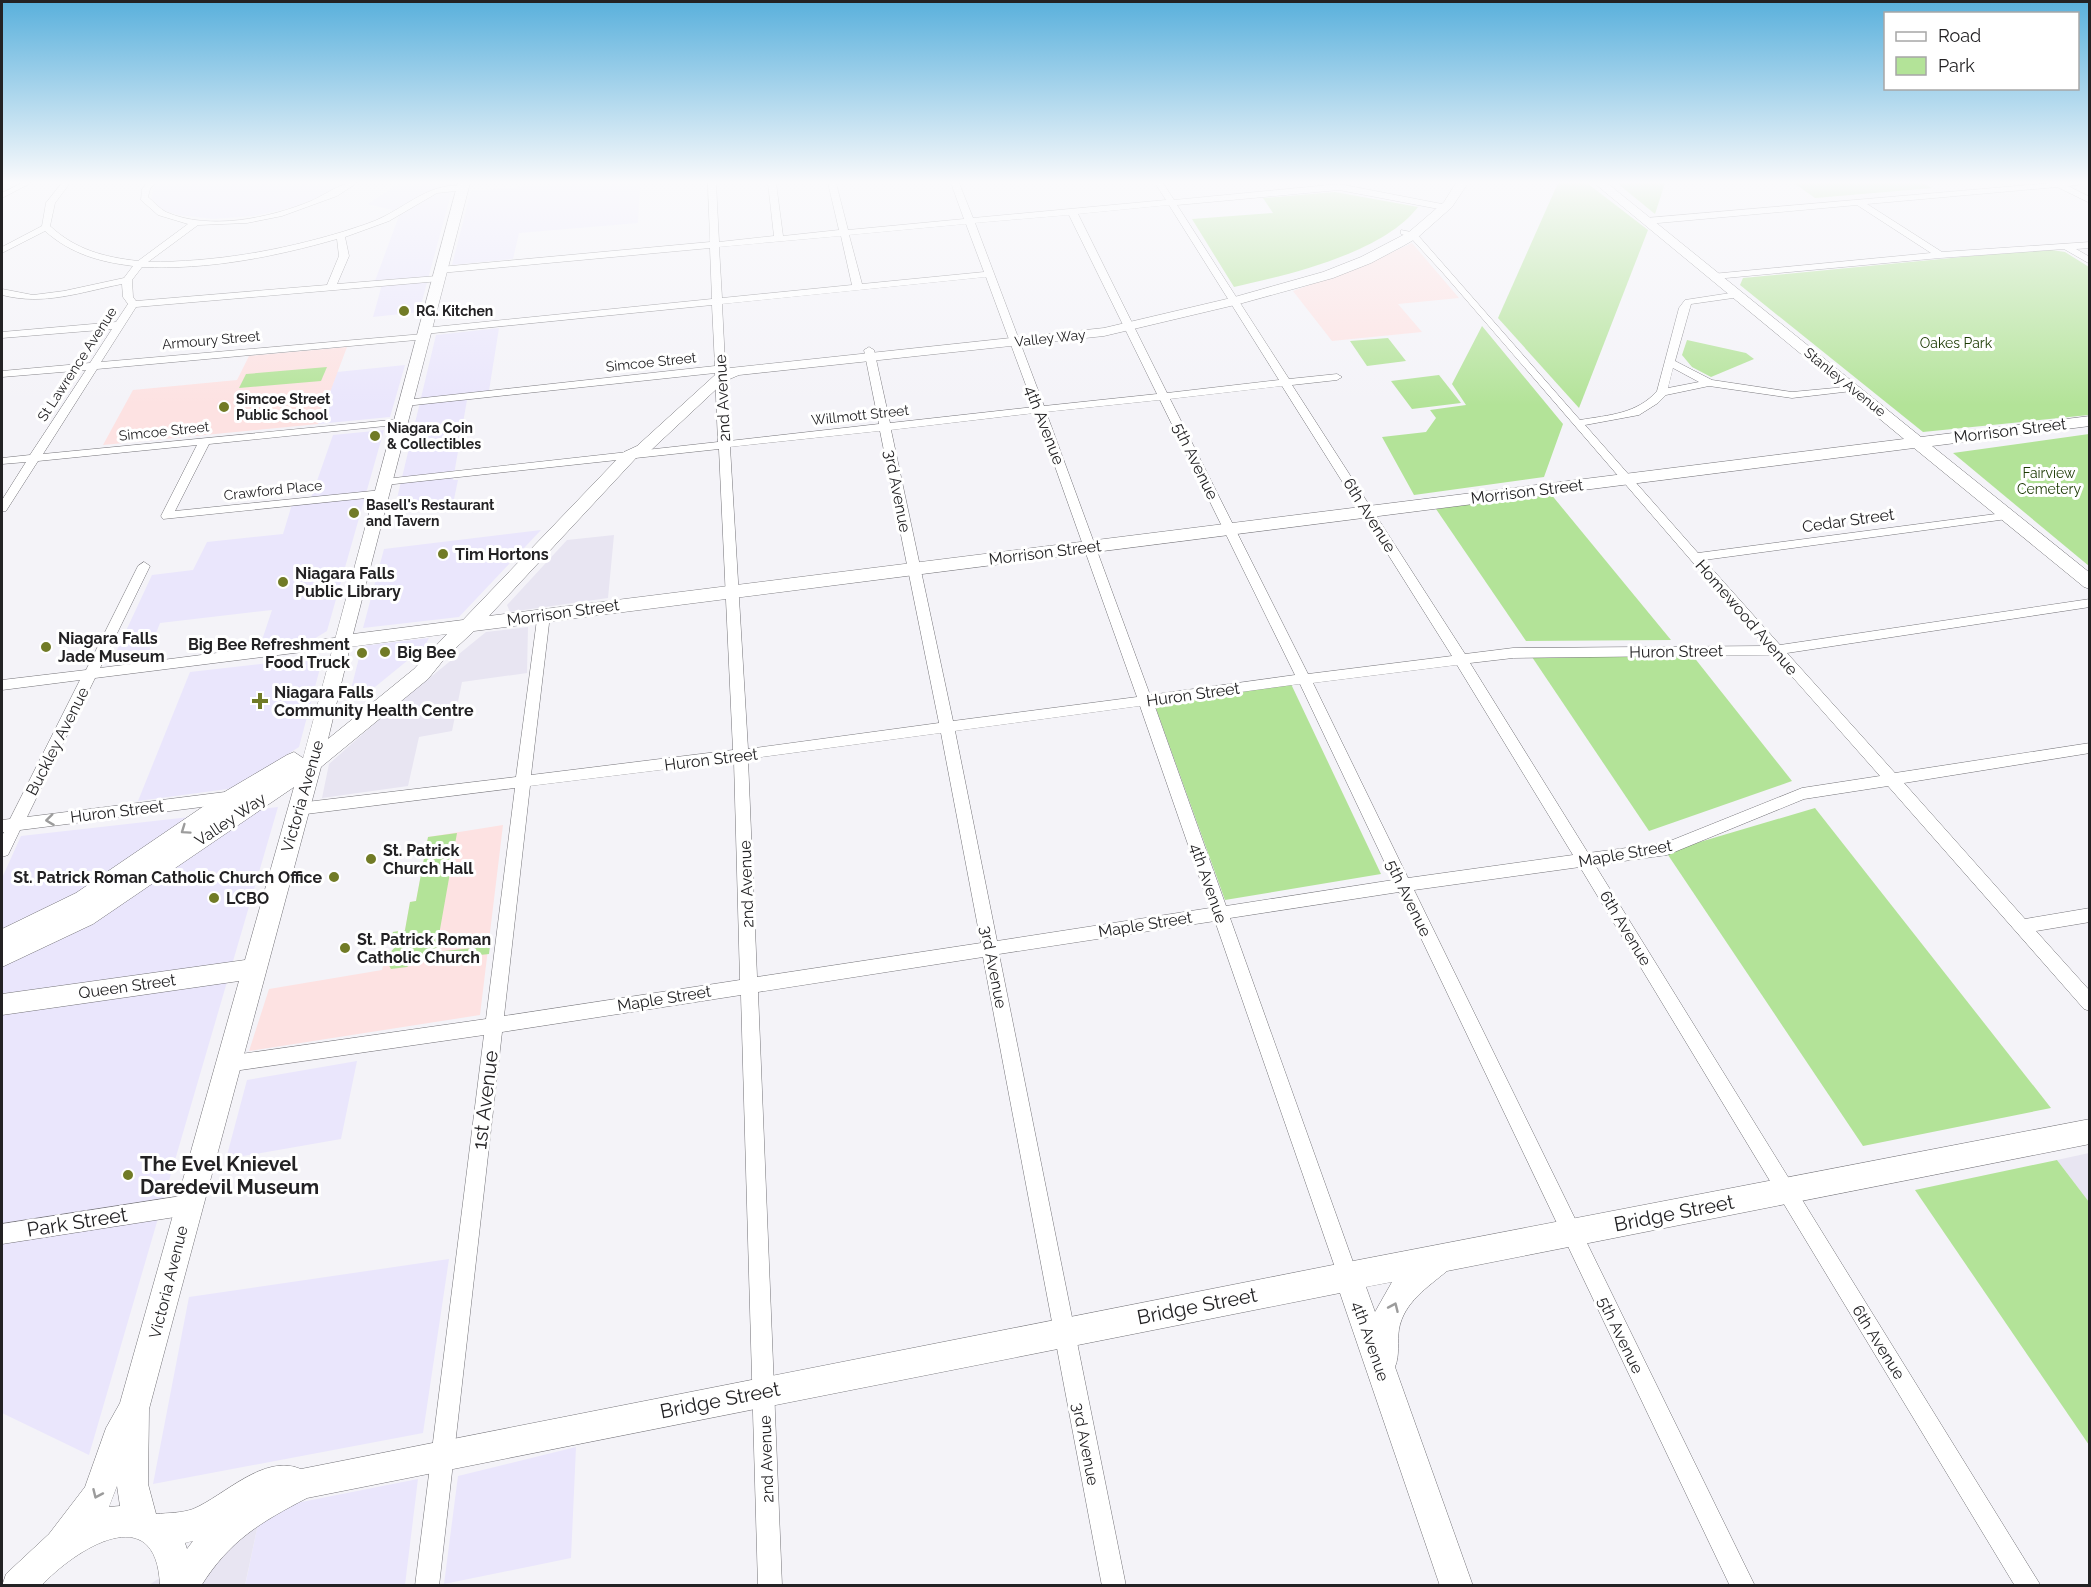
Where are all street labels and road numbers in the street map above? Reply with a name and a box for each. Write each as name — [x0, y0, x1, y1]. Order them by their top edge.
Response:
street label: St Lawrence Avenue — [34, 304, 120, 424]
street label: Valley Way — [1014, 326, 1087, 350]
street label: Armoury Street — [161, 328, 261, 352]
street label: Stanley Avenue — [1801, 344, 1889, 420]
street label: Simcoe Street — [605, 349, 697, 375]
street label: 2nd Avenue — [711, 354, 734, 442]
street label: 4th Avenue — [1021, 383, 1068, 467]
street label: Willmott Street — [810, 402, 910, 428]
street label: Morrison Street — [1953, 414, 2068, 447]
street label: Simcoe Street — [118, 418, 210, 444]
street label: 5th Avenue — [1169, 420, 1222, 503]
street label: 3rd Avenue — [880, 448, 915, 534]
street label: 6th Avenue — [1339, 475, 1400, 556]
street label: Morrison Street — [1470, 475, 1585, 508]
street label: Crawford Place — [223, 477, 323, 503]
street label: Cedar Street — [1801, 505, 1896, 536]
street label: Morrison Street — [988, 536, 1103, 569]
street label: Homewood Avenue — [1691, 556, 1802, 679]
street label: Morrison Street — [506, 595, 621, 630]
street label: Huron Street — [1629, 641, 1724, 662]
street label: Huron Street — [1145, 678, 1242, 710]
street label: Buckley Avenue — [22, 684, 93, 799]
street label: Victoria Avenue — [277, 738, 328, 854]
street label: Huron Street — [663, 744, 759, 775]
street label: Valley Way — [191, 789, 270, 850]
street label: Huron Street — [69, 796, 165, 827]
street label: Maple Street — [1577, 836, 1674, 871]
street label: 2nd Avenue — [735, 840, 758, 928]
street label: 4th Avenue — [1186, 841, 1231, 926]
street label: 5th Avenue — [1382, 857, 1435, 940]
street label: 6th Avenue — [1596, 887, 1655, 969]
street label: Maple Street — [1097, 908, 1194, 941]
street label: 3rd Avenue — [976, 924, 1011, 1010]
street label: Queen Street — [77, 970, 178, 1003]
street label: Maple Street — [616, 982, 713, 1015]
street label: 1st Avenue — [467, 1049, 503, 1151]
street label: Bridge Street — [1612, 1190, 1736, 1236]
street label: Park Street — [25, 1202, 129, 1242]
street label: Victoria Avenue — [145, 1224, 192, 1340]
street label: Bridge Street — [1135, 1283, 1259, 1329]
street label: 5th Avenue — [1594, 1294, 1647, 1377]
street label: 4th Avenue — [1348, 1299, 1393, 1384]
street label: 6th Avenue — [1848, 1302, 1909, 1383]
street label: Bridge Street — [658, 1377, 782, 1423]
street label: 3rd Avenue — [1068, 1401, 1103, 1487]
street label: 2nd Avenue — [755, 1415, 778, 1503]

